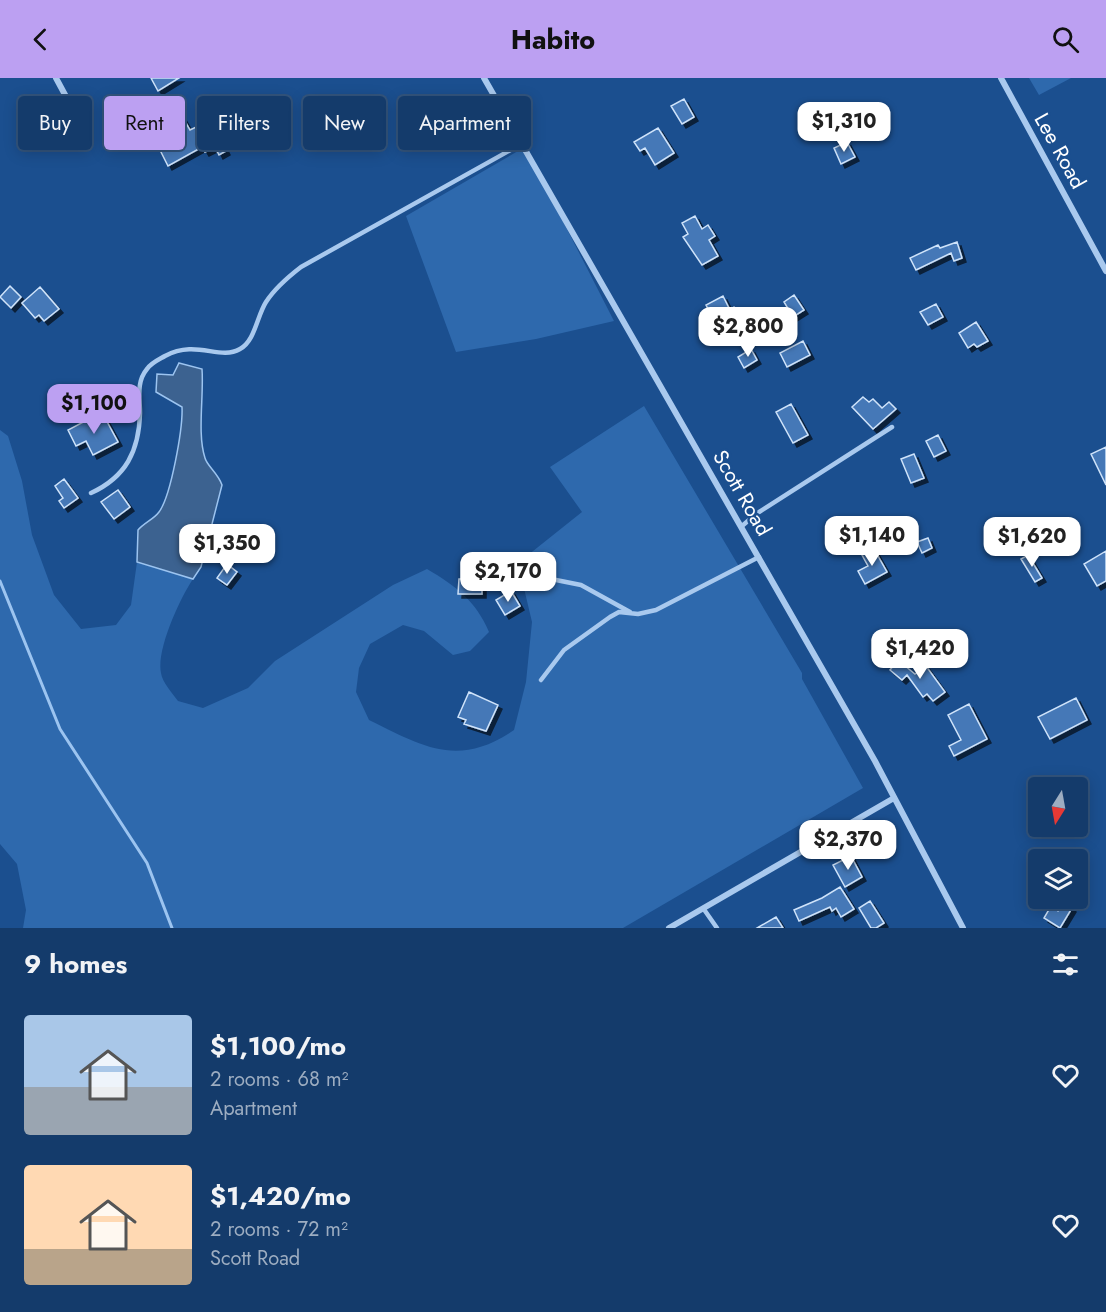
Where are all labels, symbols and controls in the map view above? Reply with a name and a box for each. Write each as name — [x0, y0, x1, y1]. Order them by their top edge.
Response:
text: Habito — [511, 20, 595, 59]
icon: back — [24, 23, 57, 56]
icon: search — [1049, 23, 1082, 56]
chip: Buy — [18, 96, 92, 150]
chip: Rent — [104, 96, 185, 150]
chip: Filters — [197, 96, 291, 150]
chip: New — [303, 96, 386, 150]
chip: Apartment — [398, 96, 531, 150]
pin: $1,310 — [795, 102, 893, 153]
text: $1,310 — [812, 107, 876, 136]
street label: Lee Road — [1027, 108, 1093, 194]
pin: $2,800 — [699, 307, 797, 358]
text: $2,800 — [712, 312, 784, 341]
pin: $1,100 — [45, 384, 143, 435]
text: $1,100 — [61, 389, 127, 418]
street label: Scott Road — [705, 444, 779, 542]
pin: $1,140 — [823, 516, 921, 567]
pin: $1,620 — [983, 517, 1081, 568]
text: $1,140 — [839, 521, 905, 550]
text: $1,620 — [998, 522, 1066, 551]
pin: $1,350 — [178, 524, 276, 575]
text: $1,350 — [193, 529, 261, 558]
pin: $2,170 — [459, 552, 557, 603]
text: $2,170 — [474, 557, 542, 586]
pin: $1,420 — [871, 629, 969, 680]
text: $1,420 — [885, 634, 955, 663]
north arrow — [1028, 777, 1088, 837]
map controls — [1028, 777, 1088, 909]
pin: $2,370 — [799, 820, 897, 871]
text: $2,370 — [813, 825, 883, 854]
button: layers — [1028, 849, 1088, 909]
text: 9 homes — [24, 945, 127, 983]
icon: filters — [1049, 948, 1082, 981]
text: $1,100/mo — [210, 1027, 346, 1065]
icon: home — [72, 1039, 144, 1111]
icon: heart — [1049, 1059, 1082, 1092]
text: 2 rooms · 68 m² — [210, 1065, 348, 1094]
text: Apartment — [210, 1094, 297, 1123]
text: $1,420/mo — [210, 1177, 351, 1215]
icon: home — [72, 1189, 144, 1261]
icon: heart — [1049, 1209, 1082, 1242]
text: 2 rooms · 72 m² — [210, 1215, 348, 1244]
text: Scott Road — [210, 1244, 300, 1273]

